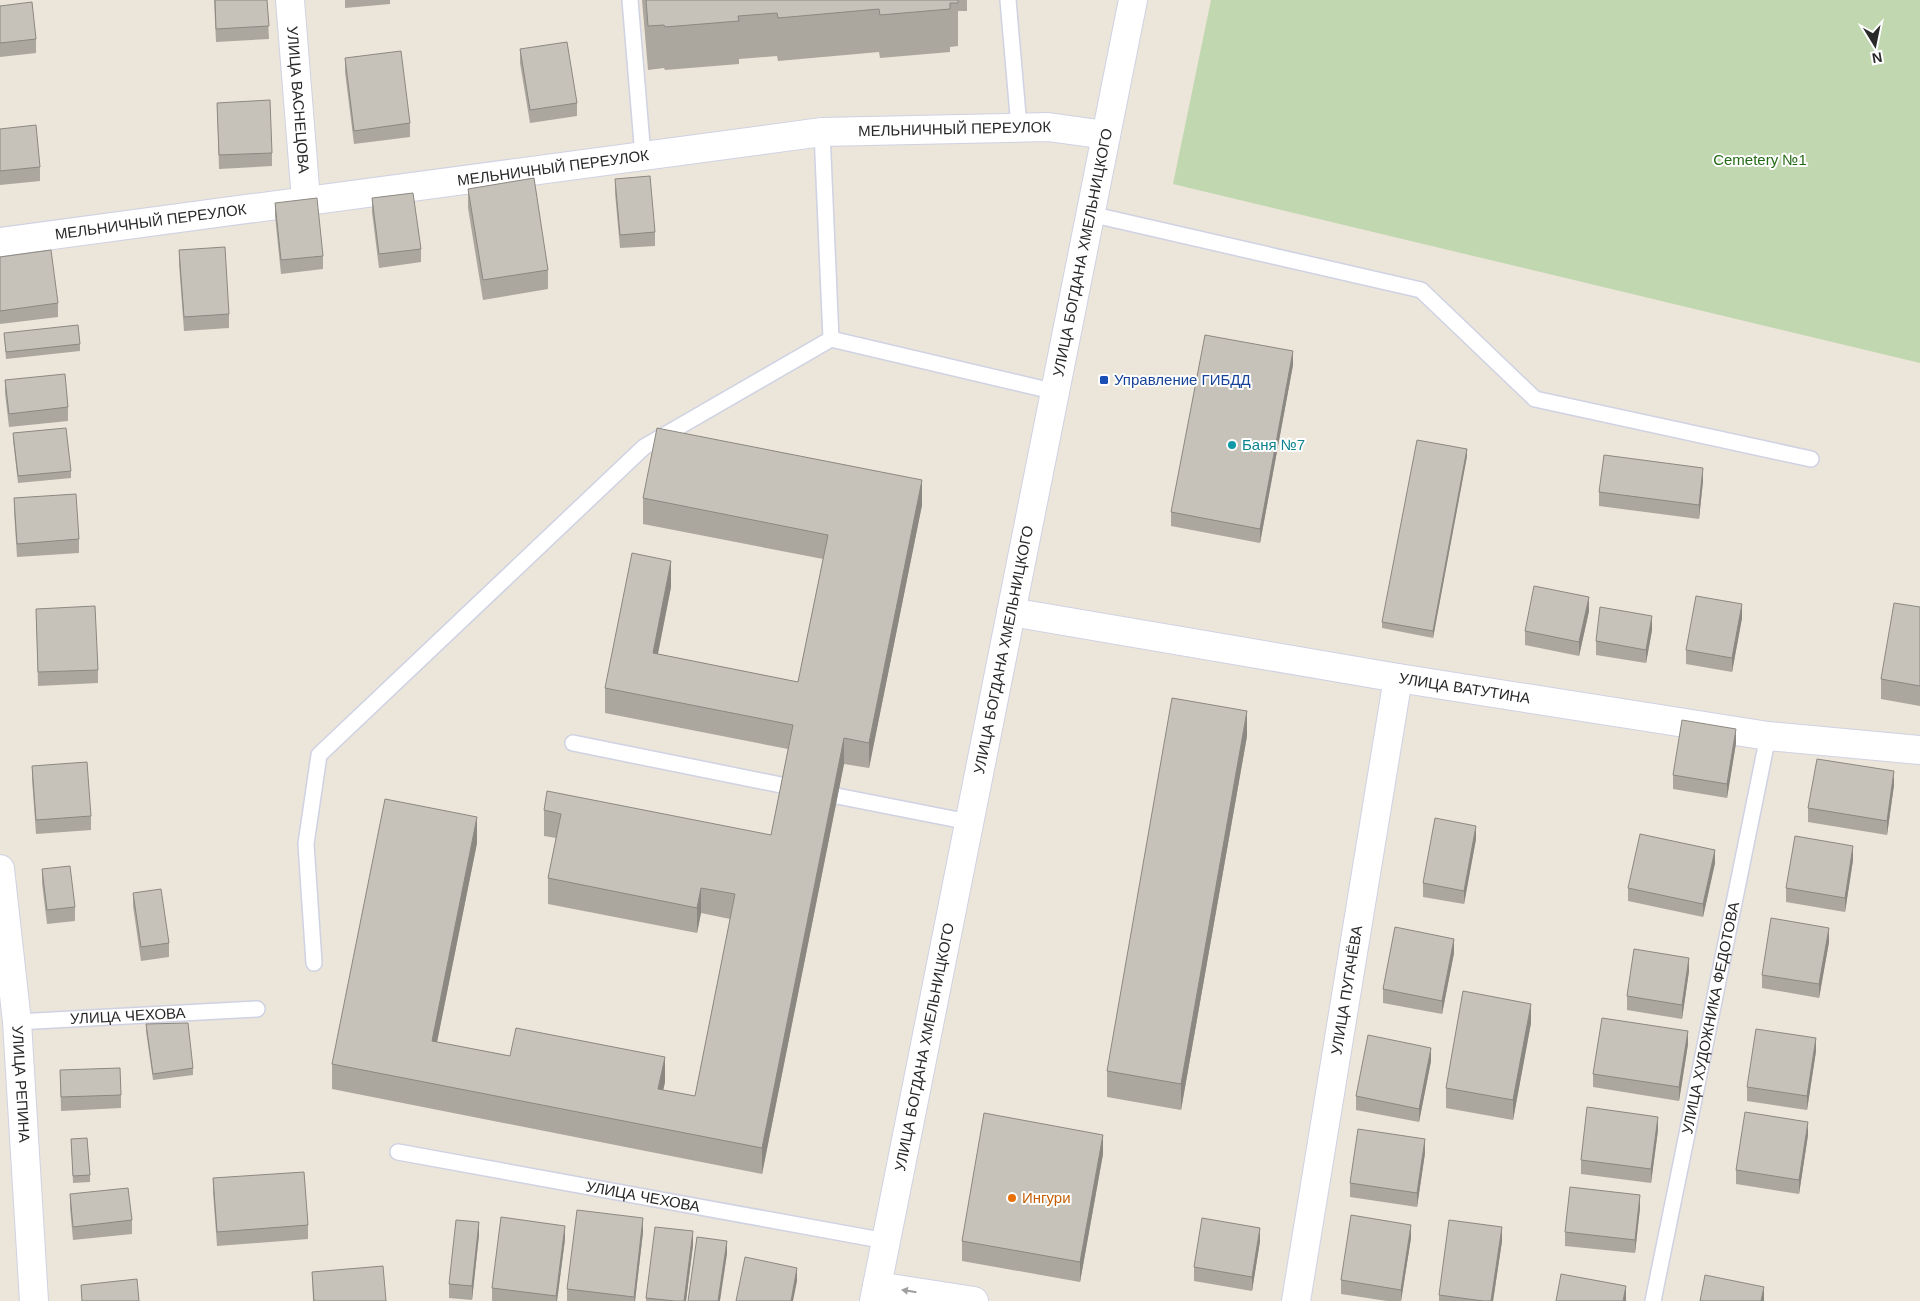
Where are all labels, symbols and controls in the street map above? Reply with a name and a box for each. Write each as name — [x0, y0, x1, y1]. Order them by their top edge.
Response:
north arrow — [1850, 20, 1900, 70]
street label: УЛИЦА ВАСНЕЦОВА — [284, 25, 313, 174]
text: N — [1871, 49, 1884, 67]
street label: МЕЛЬНИЧНЫЙ ПЕРЕУЛОК — [858, 118, 1052, 139]
street label: УЛИЦА БОГДАНА ХМЕЛЬНИЦКОГО — [1049, 127, 1115, 378]
street label: МЕЛЬНИЧНЫЙ ПЕРЕУЛОК — [456, 146, 650, 189]
park label: Cemetery №1 — [1713, 151, 1807, 168]
street label: МЕЛЬНИЧНЫЙ ПЕРЕУЛОК — [54, 200, 248, 243]
place label: Управление ГИБДД — [1114, 371, 1251, 388]
marker: Управление ГИБДД — [1098, 374, 1110, 386]
place label: Баня №7 — [1242, 436, 1305, 453]
marker: Баня №7 — [1226, 439, 1238, 451]
street label: УЛИЦА БОГДАНА ХМЕЛЬНИЦКОГО — [970, 524, 1036, 775]
street label: УЛИЦА ВАТУТИНА — [1398, 669, 1532, 707]
street label: УЛИЦА ХУДОЖНИКА ФЕДОТОВА — [1678, 900, 1742, 1135]
street label: УЛИЦА БОГДАНА ХМЕЛЬНИЦКОГО — [891, 921, 957, 1173]
street label: УЛИЦА ПУГАЧЁВА — [1327, 924, 1365, 1056]
street label: УЛИЦА ЧЕХОВА — [70, 1004, 186, 1027]
street label: УЛИЦА РЕПИНА — [9, 1025, 33, 1143]
street label: УЛИЦА ЧЕХОВА — [585, 1177, 701, 1215]
place label: Ингури — [1022, 1189, 1071, 1206]
marker: Ингури — [1006, 1192, 1018, 1204]
one-way arrow — [901, 1286, 917, 1294]

